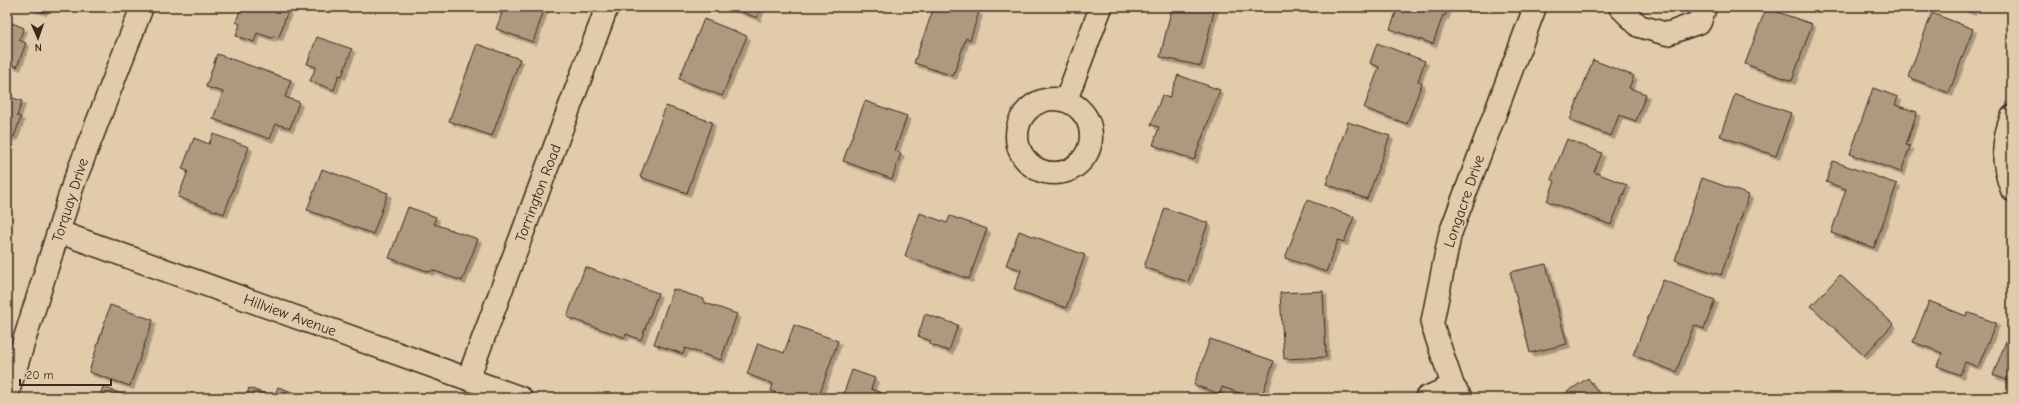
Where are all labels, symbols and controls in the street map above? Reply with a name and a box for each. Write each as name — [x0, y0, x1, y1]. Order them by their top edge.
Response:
north arrow — [18, 18, 58, 58]
text: N — [35, 41, 42, 54]
street label: Torrington Road — [511, 141, 565, 245]
street label: Longacre Drive — [1440, 152, 1488, 250]
street label: Torquay Drive — [48, 155, 92, 244]
street label: Hillview Avenue — [241, 290, 339, 340]
scale bar — [20, 361, 111, 387]
text: 20 m — [26, 368, 54, 382]

